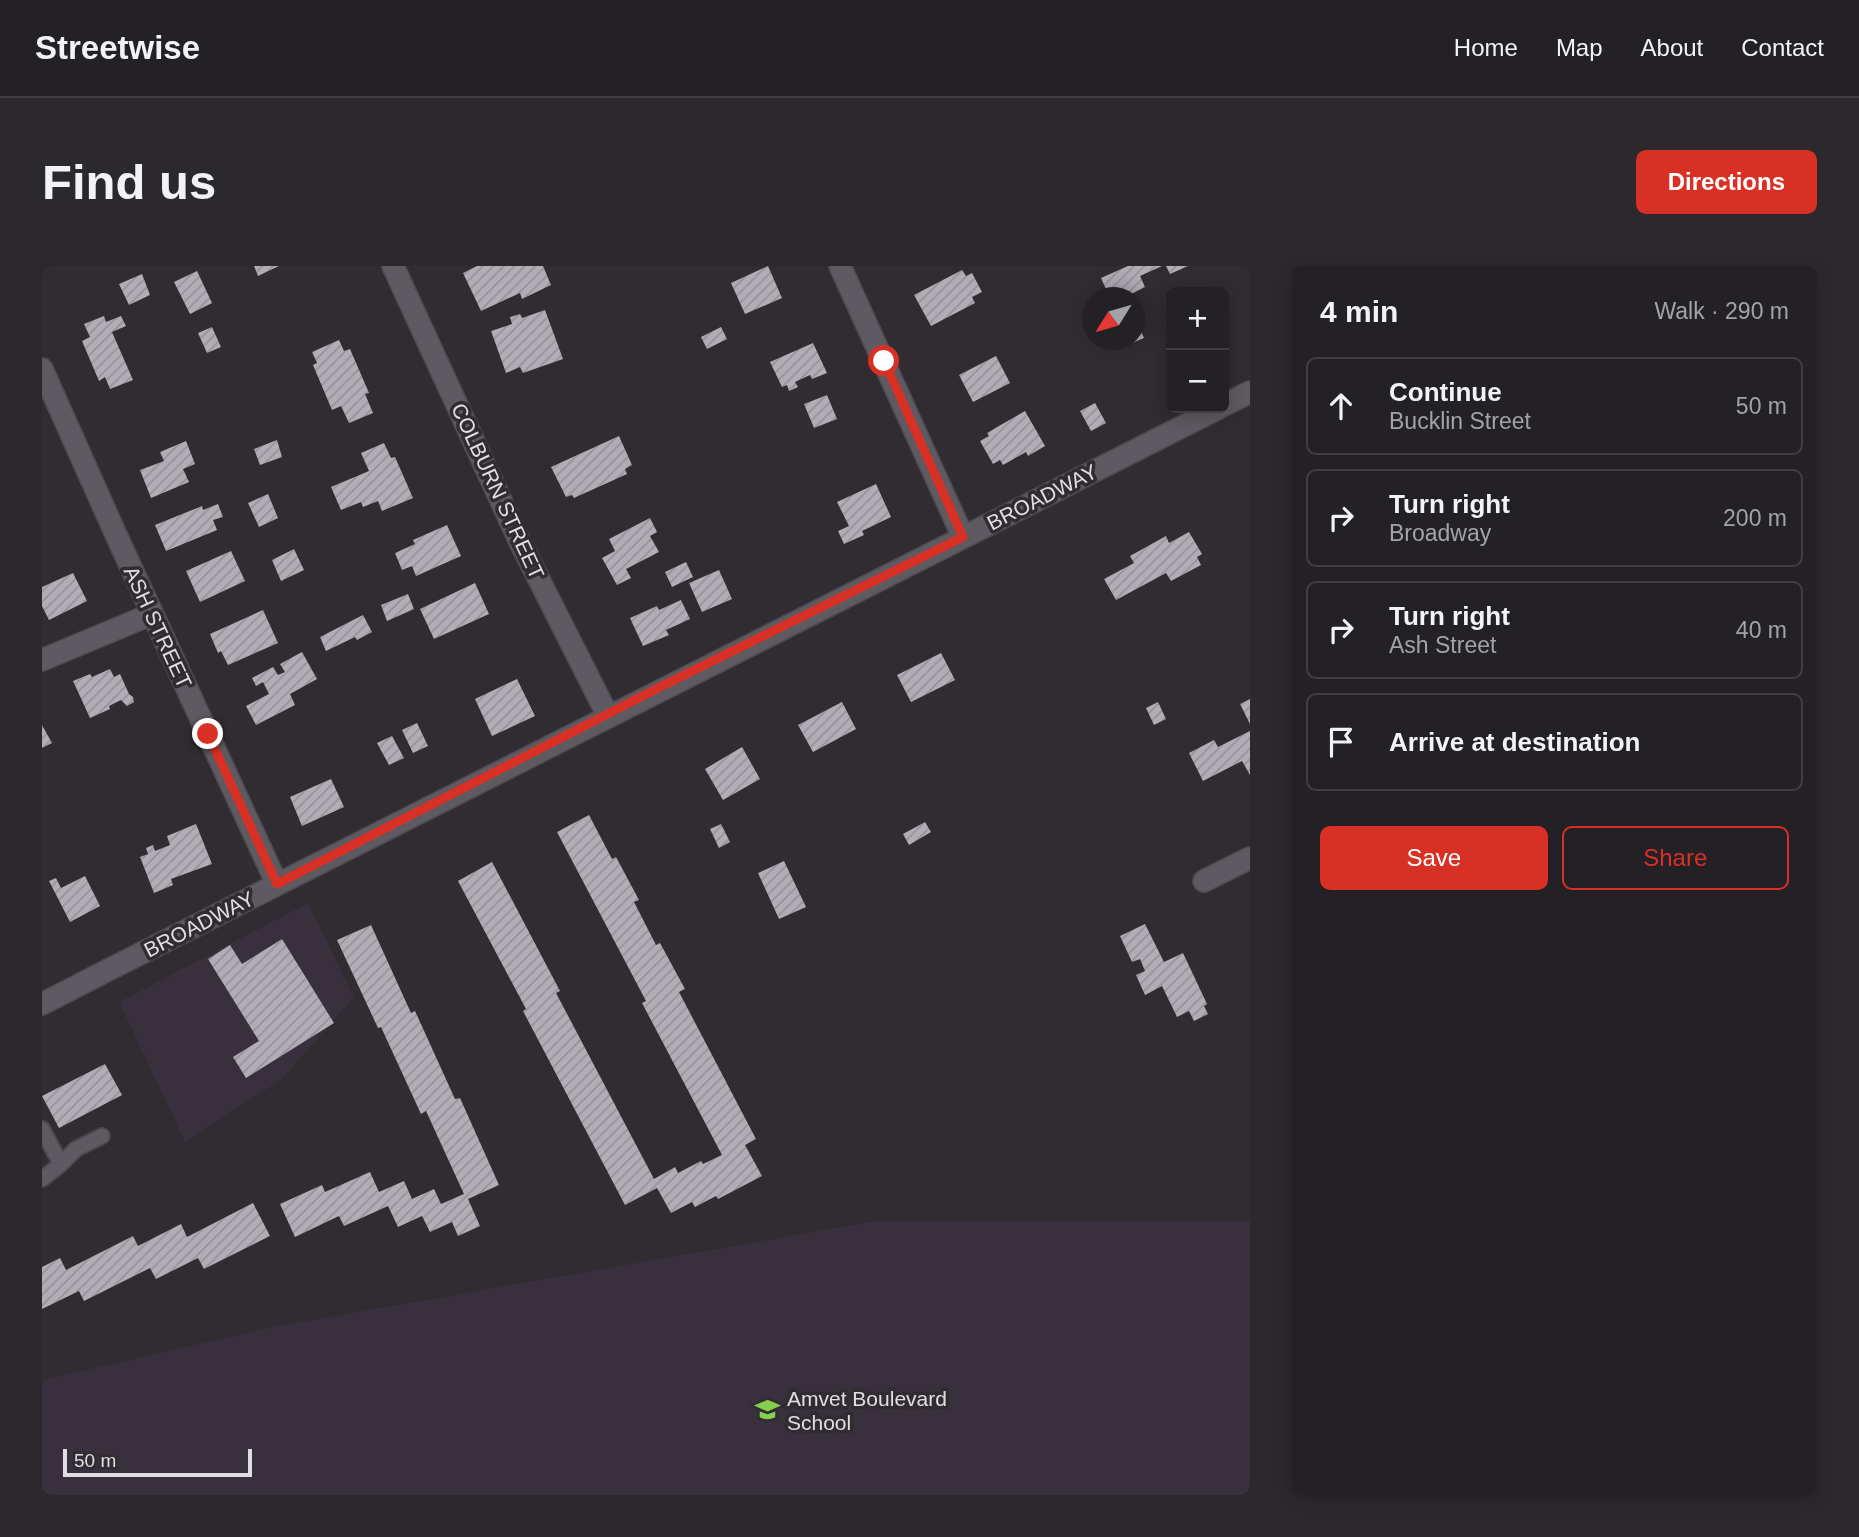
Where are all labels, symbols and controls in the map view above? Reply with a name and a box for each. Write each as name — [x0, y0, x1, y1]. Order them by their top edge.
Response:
text: Streetwise — [35, 29, 200, 66]
text: Home — [1454, 34, 1518, 61]
text: Map — [1556, 34, 1603, 61]
text: About — [1641, 34, 1703, 61]
text: Contact — [1741, 34, 1824, 61]
button: Directions — [1636, 150, 1817, 214]
text: Find us — [42, 155, 216, 209]
north arrow — [1082, 287, 1145, 350]
map controls — [1166, 287, 1229, 413]
button: + — [1166, 287, 1229, 350]
text: 4 min — [1320, 295, 1398, 328]
text: Walk · 290 m — [1654, 298, 1789, 324]
route start — [868, 345, 899, 376]
button: − — [1166, 350, 1229, 413]
text: Continue — [1389, 377, 1502, 407]
icon: ahead — [1322, 387, 1360, 425]
text: 50 m — [1736, 393, 1787, 419]
street label: COLBURN STREET — [447, 399, 549, 583]
text: Bucklin Street — [1389, 408, 1531, 434]
street label: BROADWAY — [983, 459, 1101, 535]
text: Turn right — [1389, 489, 1510, 519]
icon: right — [1322, 499, 1360, 537]
text: 200 m — [1723, 505, 1787, 531]
text: Broadway — [1389, 520, 1491, 546]
street label: ASH STREET — [120, 562, 196, 692]
text: Turn right — [1389, 601, 1510, 631]
icon: right — [1322, 611, 1360, 649]
text: 40 m — [1736, 617, 1787, 643]
text: Ash Street — [1389, 632, 1496, 658]
route end — [192, 718, 223, 749]
icon: arrive — [1322, 723, 1360, 761]
text: Arrive at destination — [1389, 727, 1640, 757]
button: Save — [1320, 826, 1548, 890]
button: Share — [1562, 826, 1789, 890]
street label: BROADWAY — [140, 886, 258, 962]
place label: Amvet Boulevard School — [787, 1387, 947, 1434]
school or university icon: Amvet Boulevard School — [753, 1396, 781, 1424]
scale bar — [63, 1446, 252, 1478]
text: 50 m — [74, 1450, 116, 1471]

